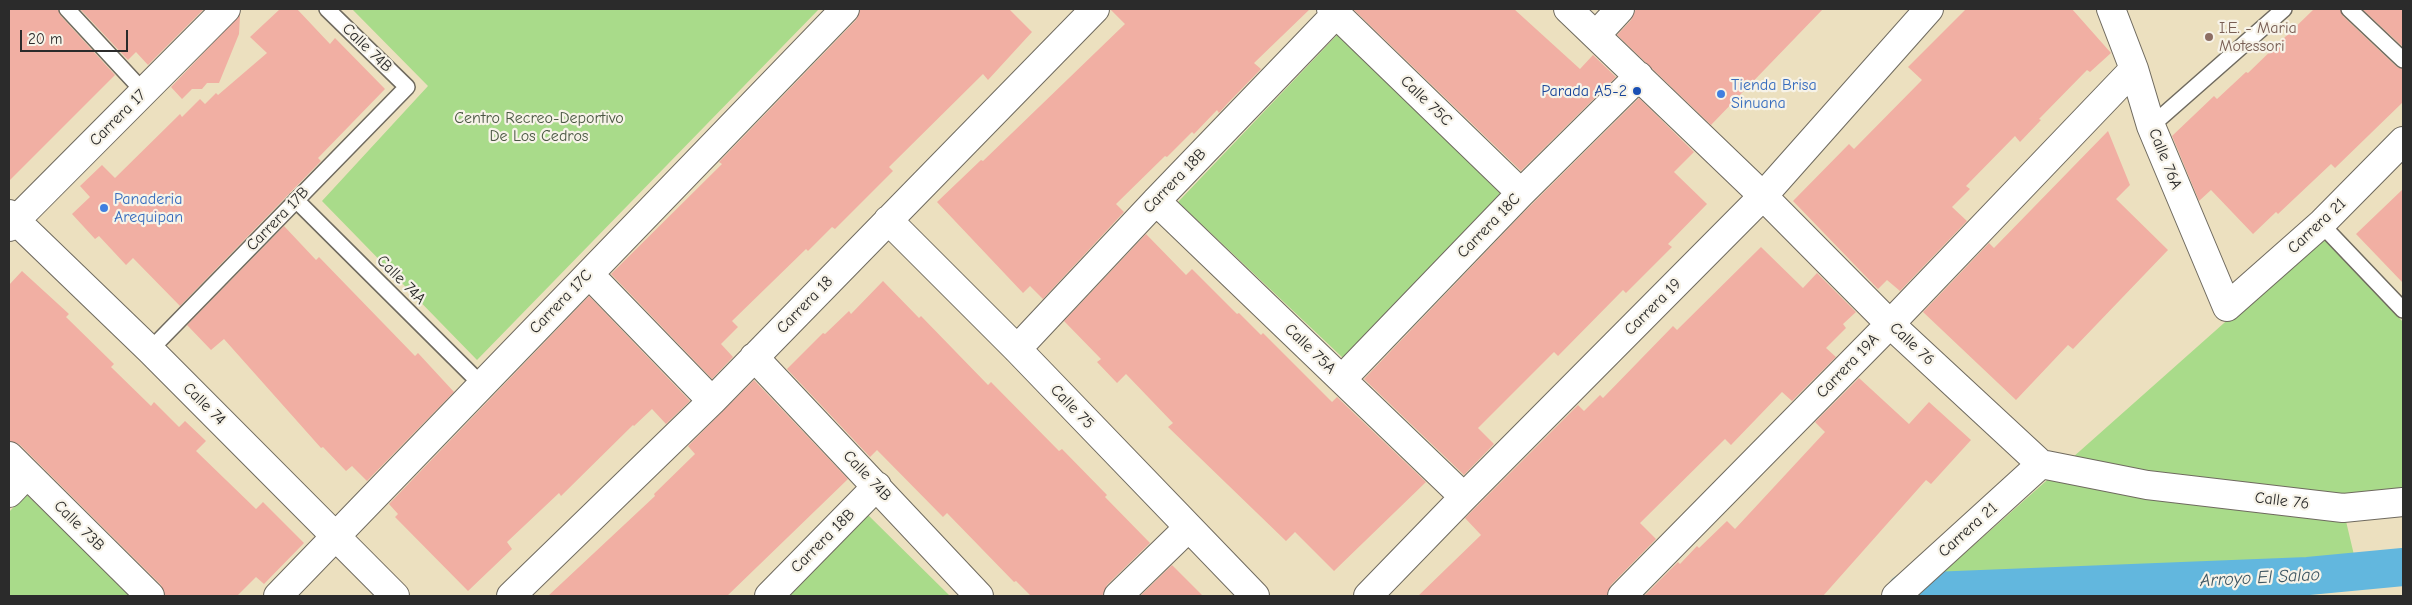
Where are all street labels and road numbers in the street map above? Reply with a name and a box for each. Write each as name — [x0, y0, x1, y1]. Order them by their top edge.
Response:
street label: Calle 74B — [338, 19, 396, 77]
street label: Calle 75C — [1396, 72, 1456, 130]
street label: Carrera 17 — [86, 86, 150, 150]
street label: Calle 76A — [2144, 126, 2186, 192]
street label: Carrera 18B — [1139, 145, 1211, 217]
street label: Carrera 17B — [243, 183, 313, 255]
street label: Carrera 18C — [1453, 190, 1525, 262]
street label: Carrera 21 — [2284, 194, 2350, 258]
street label: Calle 74A — [372, 251, 430, 309]
street label: Carrera 17C — [526, 266, 596, 338]
street label: Carrera 18 — [773, 272, 837, 338]
street label: Carrera 19 — [1620, 274, 1686, 340]
street label: Calle 76 — [1885, 318, 1939, 370]
street label: Calle 75A — [1280, 320, 1340, 378]
street label: Carrera 19A — [1813, 330, 1883, 402]
street label: Calle 74 — [179, 379, 229, 429]
street label: Calle 75 — [1046, 381, 1098, 433]
street label: Calle 74B — [839, 447, 895, 505]
street label: Calle 76 — [2254, 488, 2310, 514]
street label: Calle 73B — [50, 497, 108, 555]
street label: Carrera 21 — [1935, 498, 2001, 562]
street label: Carrera 18B — [787, 505, 859, 577]

